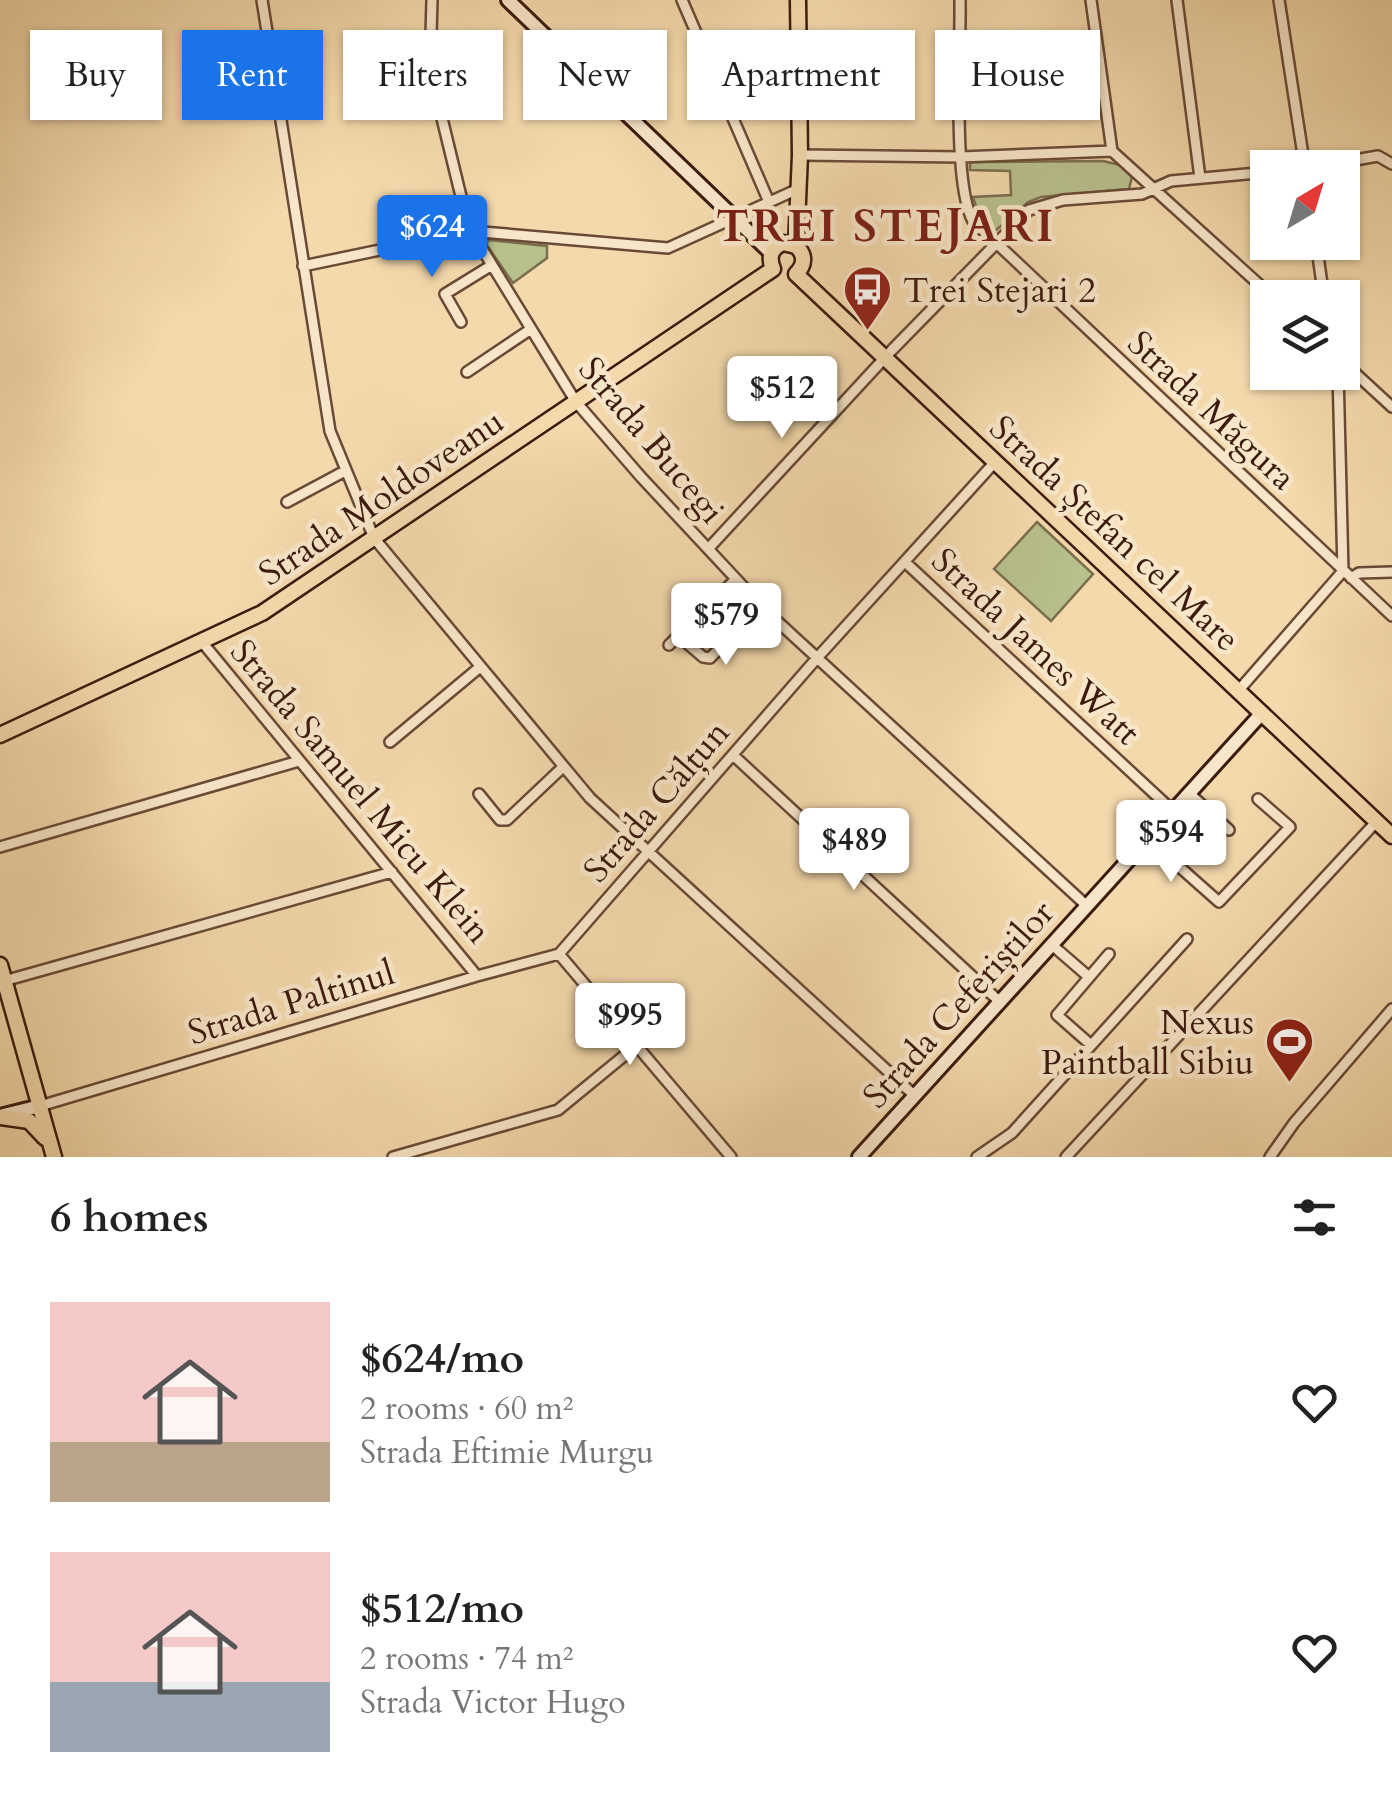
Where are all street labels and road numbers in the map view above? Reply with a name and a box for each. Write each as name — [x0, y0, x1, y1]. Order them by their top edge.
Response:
street label: Strada Măgura — [1117, 320, 1306, 501]
street label: Strada Bucegi — [567, 347, 735, 534]
street label: Strada Moldoveanu — [250, 398, 513, 598]
street label: Strada Ștefan cel Mare — [979, 405, 1250, 662]
street label: Strada James Watt — [921, 537, 1150, 756]
street label: Strada Samuel Micu Klein — [219, 629, 502, 954]
street label: Strada Călțun — [573, 710, 741, 893]
street label: Strada Ceferiștilor — [852, 890, 1065, 1119]
street label: Strada Paltinul — [182, 949, 400, 1057]

